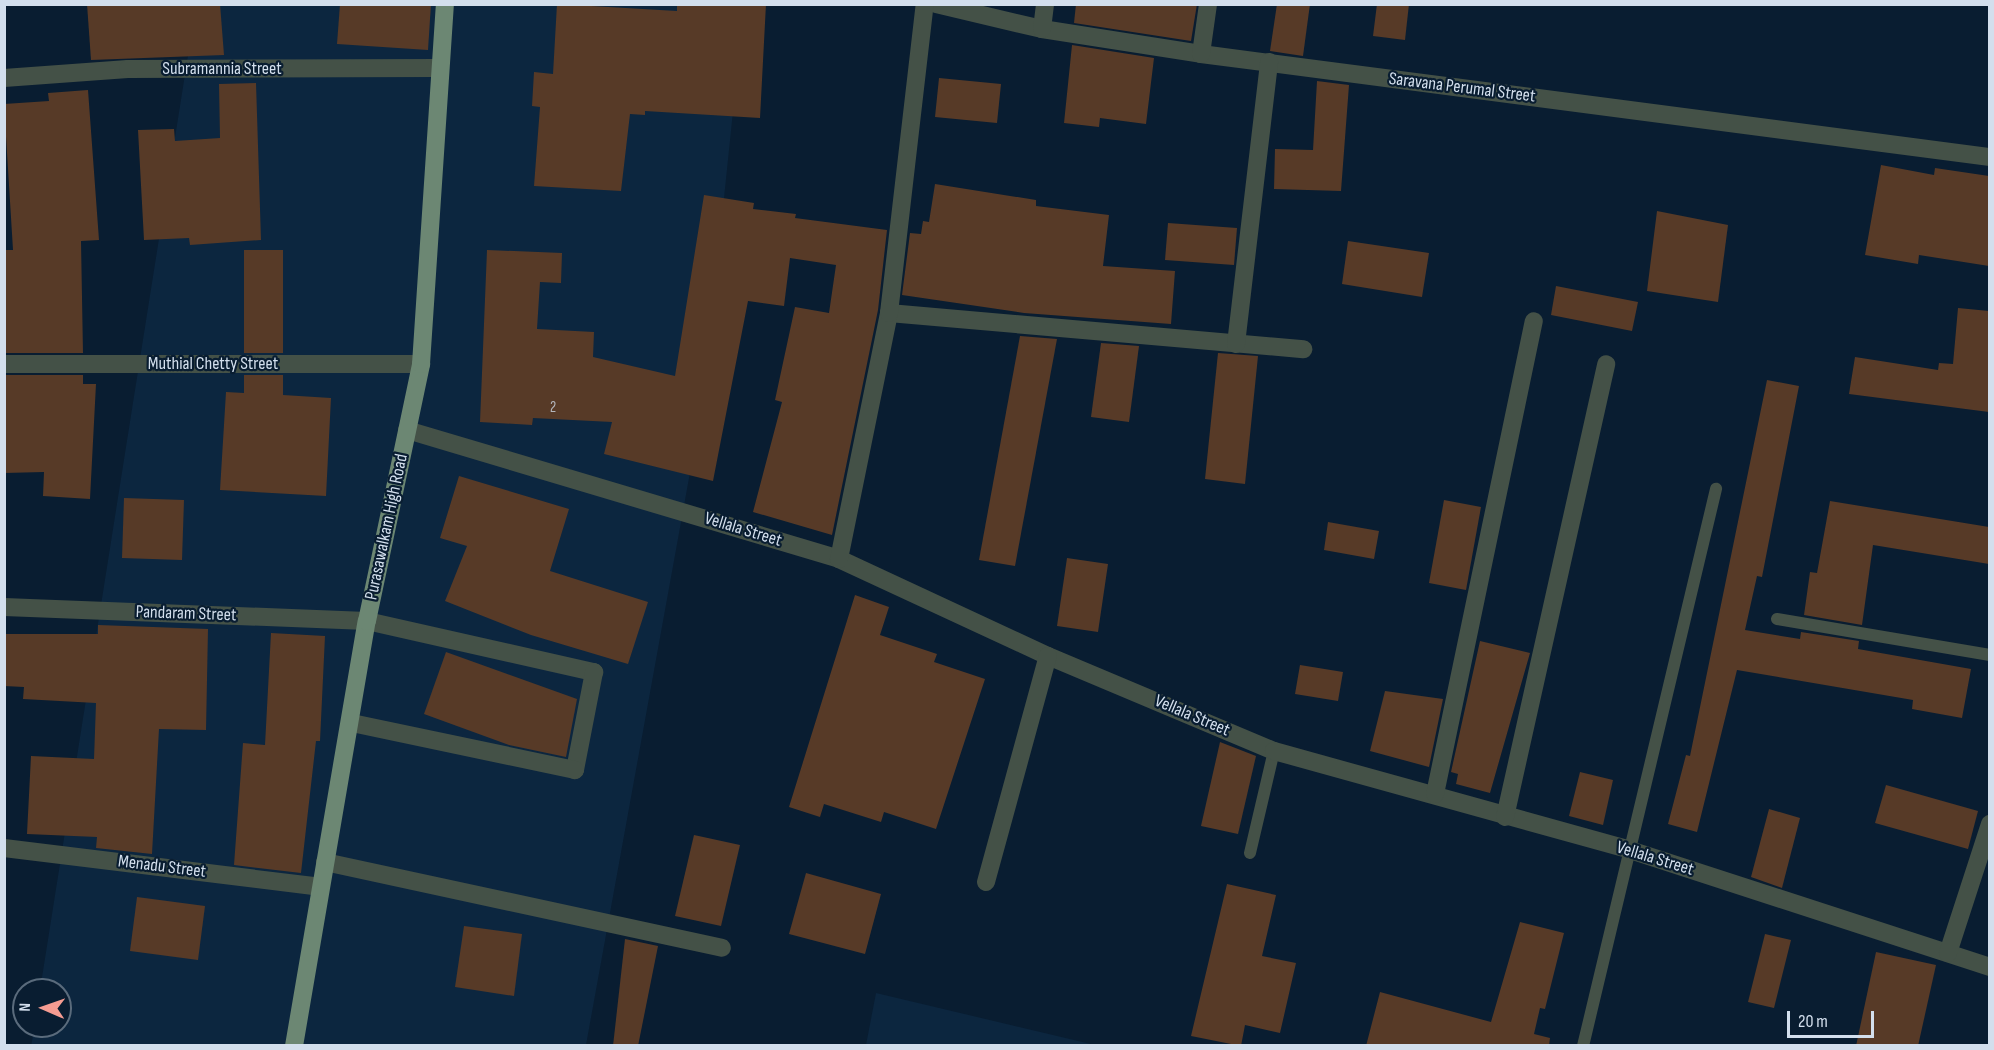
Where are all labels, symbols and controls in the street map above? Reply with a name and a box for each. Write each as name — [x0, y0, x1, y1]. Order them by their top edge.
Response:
street label: Subramannia Street — [162, 58, 282, 80]
street label: Saravana Perumal Street — [1387, 68, 1537, 108]
street label: Muthial Chetty Street — [148, 353, 278, 375]
house number: 2 — [550, 399, 556, 417]
street label: Purasawalkam High Road — [361, 452, 413, 602]
street label: Vellala Street — [702, 508, 784, 552]
street label: Pandaram Street — [135, 601, 237, 627]
street label: Vellala Street — [1151, 691, 1233, 741]
street label: Vellala Street — [1614, 837, 1696, 881]
street label: Menadu Street — [117, 851, 207, 883]
north arrow — [12, 978, 72, 1038]
scale bar — [1790, 999, 1877, 1037]
text: N — [16, 1003, 35, 1012]
text: 20 m — [1798, 1011, 1828, 1032]

